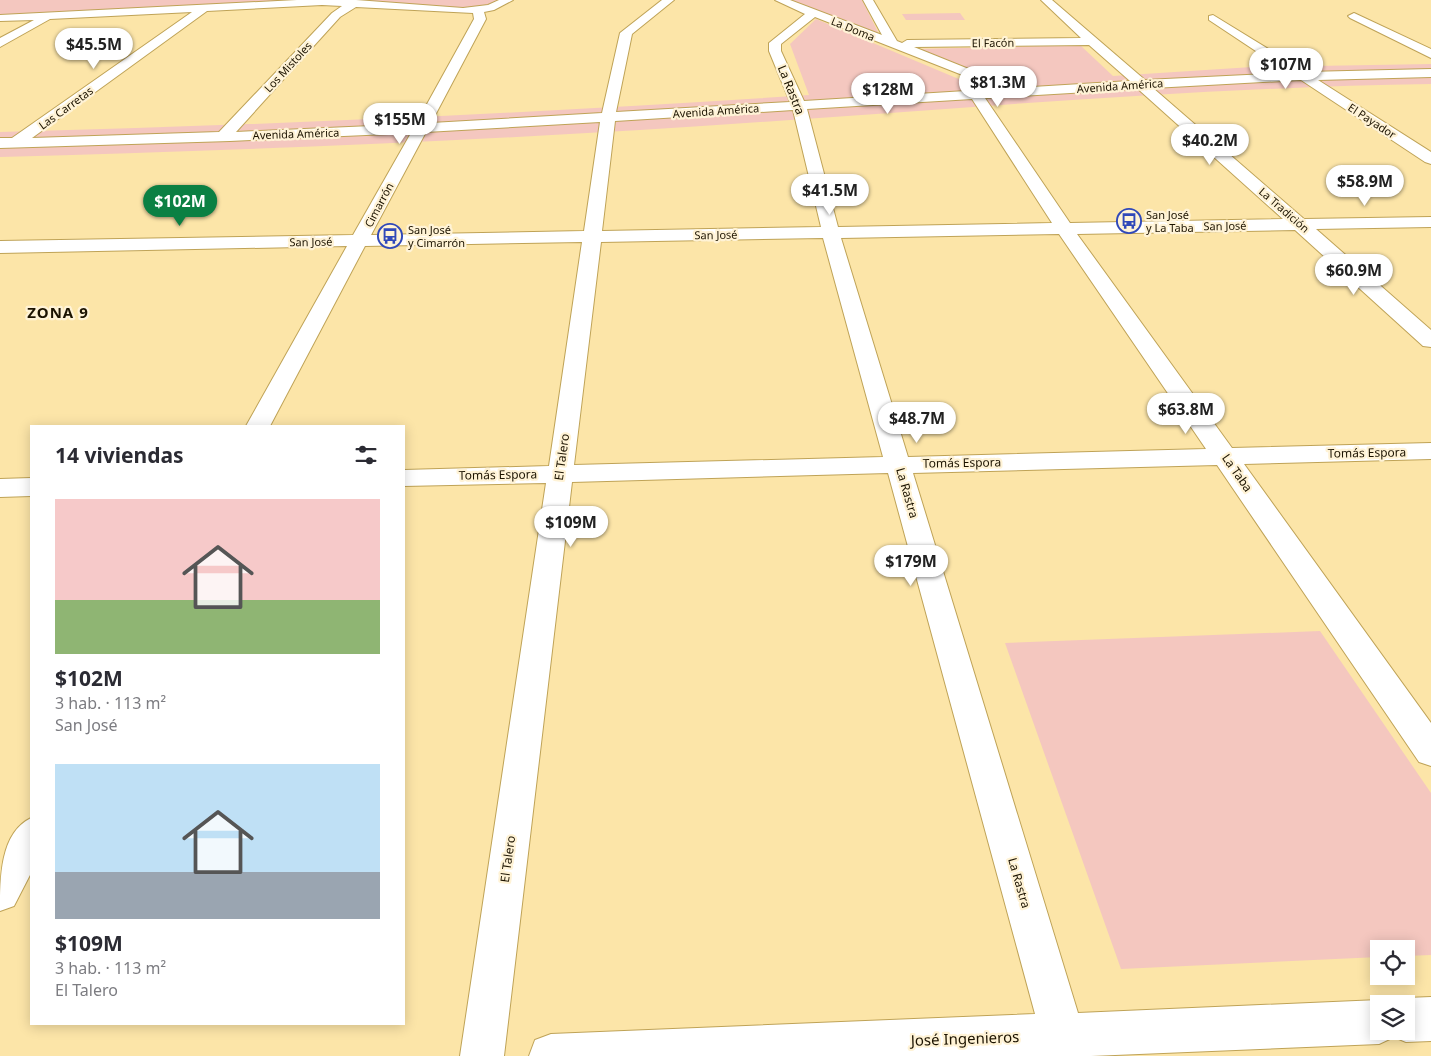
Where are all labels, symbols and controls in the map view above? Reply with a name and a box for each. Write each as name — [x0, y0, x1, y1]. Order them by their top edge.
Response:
street label: La Doma — [829, 13, 877, 44]
pin: $45.5M — [53, 28, 135, 70]
text: $45.5M — [66, 33, 122, 55]
street label: El Facón — [972, 35, 1014, 50]
street label: Los Mistoles — [260, 38, 315, 95]
pin: $107M — [1251, 48, 1321, 90]
text: $107M — [1260, 53, 1312, 75]
street label: La Rastra — [774, 63, 809, 117]
pin: $81.3M — [957, 66, 1039, 108]
text: $81.3M — [970, 71, 1026, 93]
pin: $128M — [853, 72, 923, 115]
street label: Avenida América — [1076, 75, 1164, 96]
text: $128M — [862, 78, 914, 100]
street label: Las Carretas — [36, 83, 96, 132]
street label: El Payador — [1345, 99, 1400, 142]
street label: Avenida América — [672, 100, 760, 121]
pin: $155M — [365, 102, 435, 145]
text: $155M — [374, 108, 426, 130]
street label: Avenida América — [252, 124, 340, 143]
pin: $40.2M — [1169, 124, 1251, 166]
text: $40.2M — [1182, 129, 1238, 151]
pin: $58.9M — [1324, 164, 1406, 207]
text: $58.9M — [1337, 170, 1393, 192]
pin: $41.5M — [789, 174, 871, 216]
text: $41.5M — [802, 179, 858, 201]
street label: Cimarrón — [361, 180, 397, 230]
pin: $102M — [145, 184, 215, 227]
street label: La Tradición — [1256, 184, 1313, 236]
text: $102M — [154, 190, 206, 212]
place label: San José y La Taba — [1146, 207, 1194, 235]
bus stop icon: San José y La Taba — [1116, 208, 1142, 234]
street label: San José — [1203, 218, 1247, 233]
place label: San José y Cimarrón — [408, 222, 465, 250]
bus stop icon: San José y Cimarrón — [377, 223, 403, 249]
street label: San José — [694, 227, 738, 242]
street label: San José — [289, 234, 333, 249]
pin: $60.9M — [1313, 254, 1395, 296]
text: $60.9M — [1326, 259, 1382, 281]
district label: ZONA 9 — [27, 302, 89, 322]
pin: $63.8M — [1145, 392, 1227, 435]
text: $63.8M — [1158, 398, 1214, 420]
pin: $48.7M — [876, 402, 958, 444]
text: $48.7M — [889, 407, 945, 429]
street label: El Talero — [550, 432, 573, 481]
text: 14 viviendas — [55, 441, 184, 469]
icon: filters — [352, 441, 380, 469]
street label: Tomás Espora — [1328, 443, 1406, 462]
street label: La Taba — [1218, 450, 1257, 495]
street label: Tomás Espora — [923, 453, 1001, 472]
street label: Tomás Espora — [459, 465, 537, 484]
street label: La Rastra — [892, 466, 923, 520]
pin: $109M — [536, 506, 606, 548]
text: $109M — [545, 511, 597, 533]
icon: home — [173, 532, 263, 622]
pin: $179M — [876, 544, 946, 587]
text: $179M — [885, 550, 937, 572]
text: $102M — [55, 664, 123, 692]
text: 3 hab. · 113 m² — [55, 692, 166, 714]
text: San José — [55, 714, 118, 736]
icon: home — [173, 797, 263, 887]
street label: El Talero — [496, 834, 519, 883]
street label: La Rastra — [1004, 856, 1035, 910]
text: $109M — [55, 929, 123, 957]
map controls — [1370, 940, 1415, 1040]
button: locate — [1370, 940, 1415, 985]
text: 3 hab. · 113 m² — [55, 957, 166, 979]
text: El Talero — [55, 979, 118, 1001]
button: layers — [1370, 995, 1415, 1040]
street label: José Ingenieros — [908, 1026, 1020, 1050]

